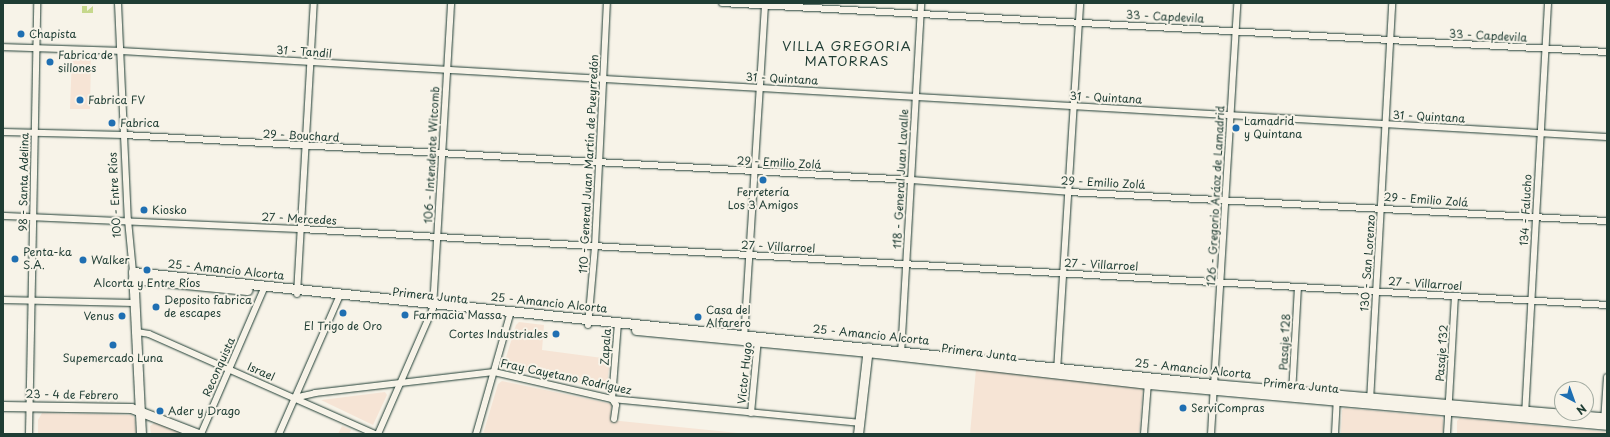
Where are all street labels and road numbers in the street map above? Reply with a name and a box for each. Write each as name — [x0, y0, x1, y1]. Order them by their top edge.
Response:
street label: 33 - Capdevila — [1126, 8, 1204, 26]
street label: 33 - Capdevila — [1449, 27, 1527, 45]
street label: 31 - Tandil — [276, 43, 332, 61]
street label: 110 - General Juan Martín de Pueyrredón — [577, 53, 601, 275]
street label: 31 - Quintana — [745, 71, 819, 87]
street label: 106 - Intendente Witcomb — [422, 85, 442, 225]
street label: 31 - Quintana — [1069, 90, 1143, 106]
street label: 126 - Gregorio Aráoz de Lamadrid — [1205, 104, 1227, 288]
street label: 118 - General Juan Lavalle — [891, 109, 911, 249]
street label: 31 - Quintana — [1392, 109, 1466, 125]
street label: 29 - Bouchard — [262, 127, 340, 145]
street label: 98 - Santa Adelina — [17, 132, 31, 232]
street label: 100 - Entre Ríos — [106, 151, 124, 239]
street label: 29 - Emilio Zolá — [736, 154, 822, 172]
street label: 134 - Falucho — [1517, 173, 1535, 247]
street label: 29 - Emilio Zolá — [1060, 174, 1146, 192]
street label: 29 - Emilio Zolá — [1383, 190, 1469, 210]
street label: 27 - Mercedes — [260, 210, 338, 228]
street label: 130 - San Lorenzo — [1358, 214, 1378, 312]
street label: 27 - Villarroel — [740, 238, 816, 256]
street label: 27 - Villarroel — [1063, 256, 1139, 274]
street label: 25 - Amancio Alcorta — [167, 257, 285, 283]
street label: 27 - Villarroel — [1387, 275, 1463, 293]
street label: Primera Junta — [391, 285, 469, 307]
street label: 25 - Amancio Alcorta — [490, 290, 608, 316]
street label: Pasaje 128 — [1277, 313, 1293, 371]
street label: 25 - Amancio Alcorta — [812, 322, 930, 348]
street label: Pasaje 132 — [1433, 324, 1451, 382]
street label: Zapala — [598, 328, 614, 366]
street label: Reconquista — [200, 335, 238, 399]
street label: Victor Hugo — [735, 341, 755, 405]
street label: Primera Junta — [940, 342, 1018, 364]
street label: 25 - Amancio Alcorta — [1134, 356, 1252, 382]
street label: Fray Cayetano Rodríguez — [499, 357, 633, 397]
street label: Israel — [245, 360, 277, 384]
street label: Primera Junta — [1262, 376, 1340, 396]
street label: 23 - 4 de Febrero — [25, 388, 119, 402]

